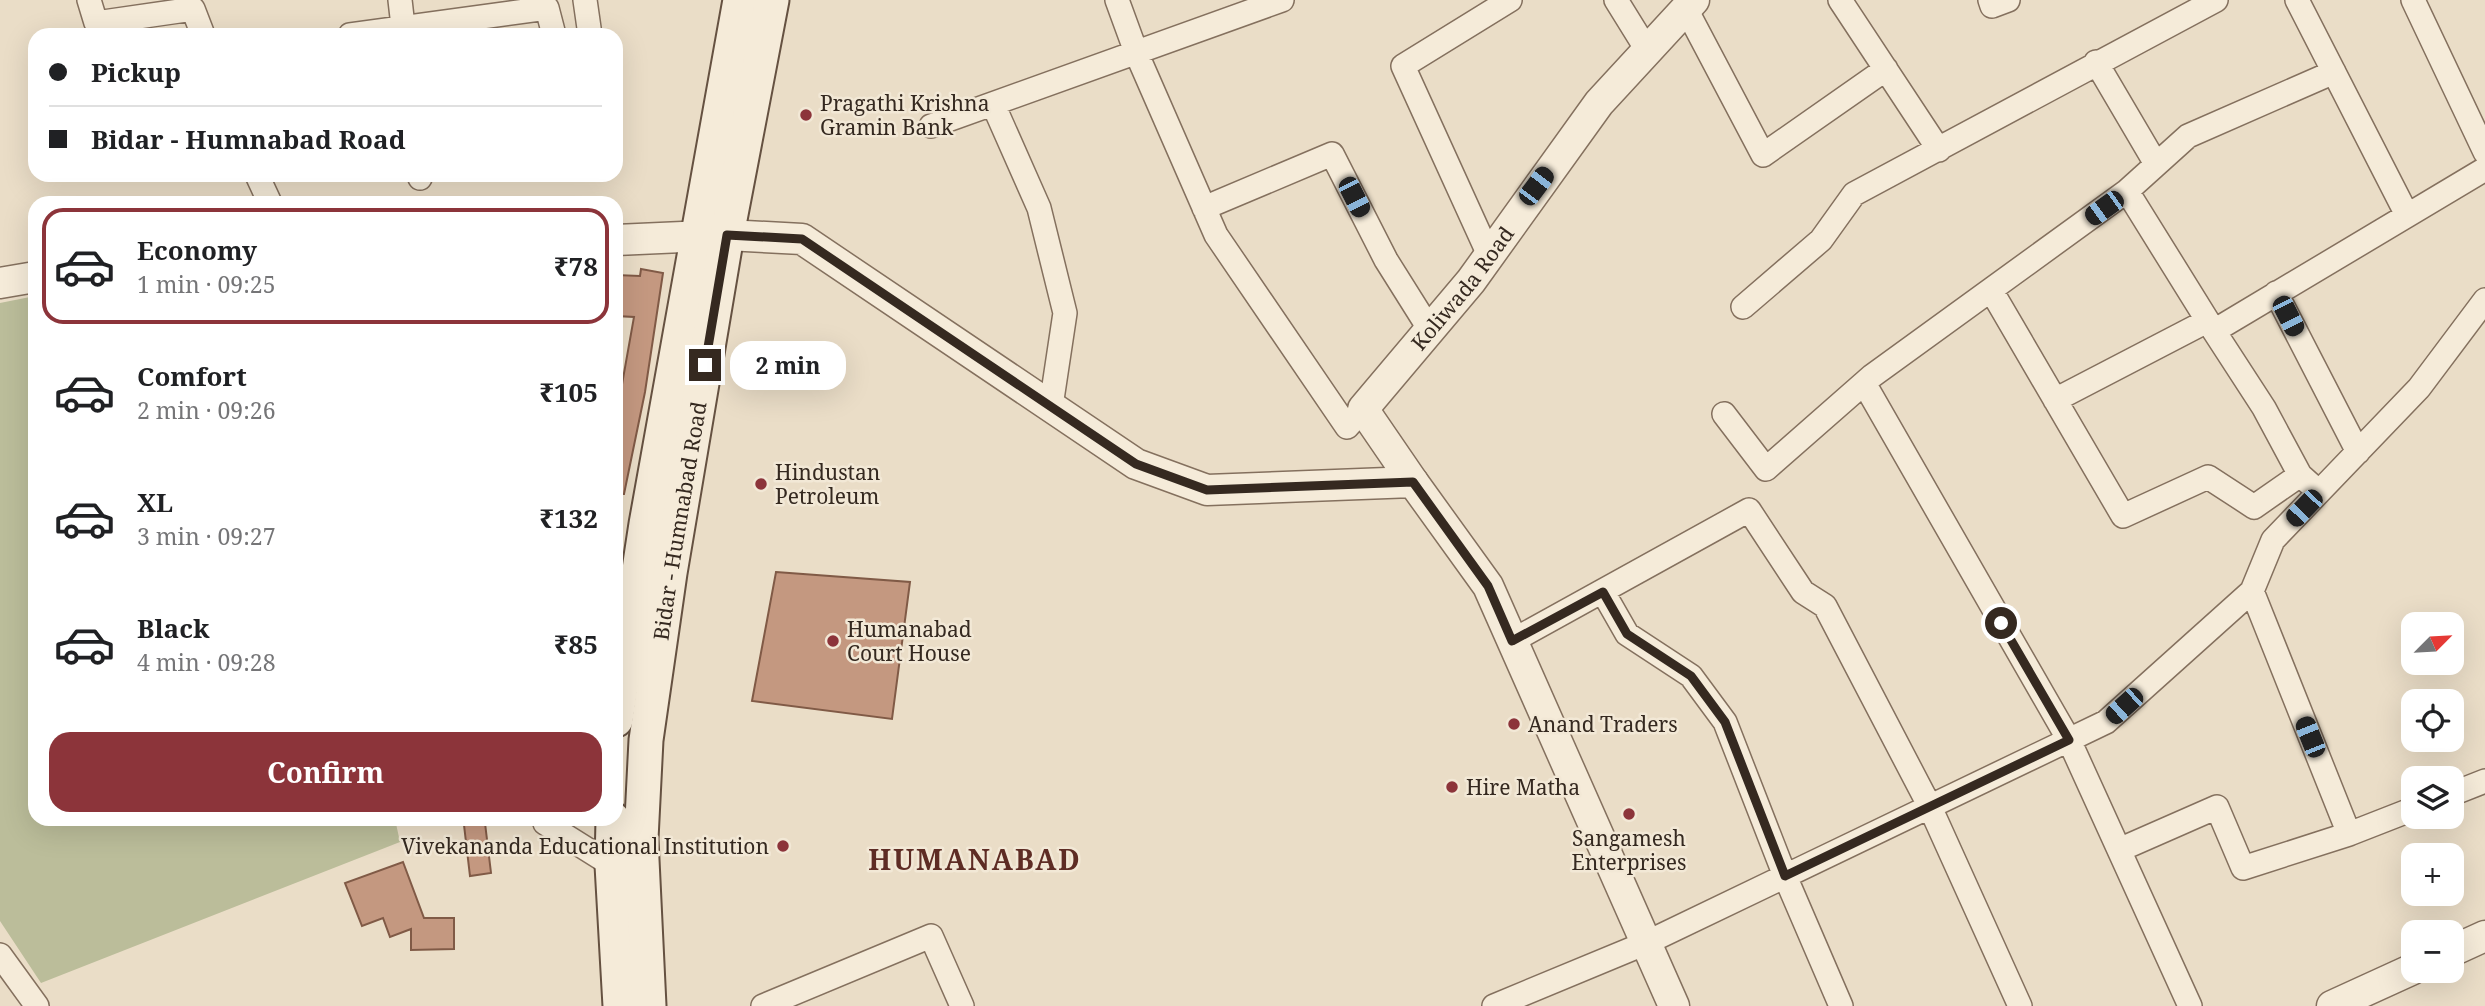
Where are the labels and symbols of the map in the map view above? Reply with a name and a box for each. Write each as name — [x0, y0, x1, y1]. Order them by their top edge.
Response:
place label: Pragathi Krishna Gramin Bank — [820, 89, 990, 141]
marker: Pragathi Krishna Gramin Bank — [798, 107, 814, 123]
car — [1515, 163, 1558, 209]
car — [1336, 174, 1373, 220]
car — [2081, 187, 2128, 229]
street label: Koliwada Road — [1405, 221, 1520, 356]
car — [2270, 293, 2307, 339]
callout: 2 min — [730, 340, 845, 390]
route end — [689, 349, 721, 381]
street label: Bidar - Humnabad Road — [646, 399, 713, 642]
place label: Hindustan Petroleum — [775, 458, 880, 510]
marker: Hindustan Petroleum — [753, 476, 769, 492]
car — [2282, 486, 2327, 530]
route start — [1985, 607, 2017, 639]
north arrow — [2401, 612, 2464, 676]
place label: Humanabad Court House — [847, 615, 972, 667]
marker: Humanabad Court House — [825, 633, 841, 649]
car — [2102, 684, 2147, 728]
place label: Anand Traders — [1528, 710, 1678, 738]
car — [2293, 714, 2328, 760]
marker: Anand Traders — [1506, 716, 1522, 732]
place label: Hire Matha — [1466, 773, 1580, 801]
marker: Hire Matha — [1444, 779, 1460, 795]
marker: Sangamesh Enterprises — [1621, 806, 1637, 822]
place label: Sangamesh Enterprises — [1572, 824, 1686, 876]
place label: Vivekananda Educational Institution — [401, 832, 769, 860]
marker: Vivekananda Educational Institution — [775, 838, 791, 854]
district label: HUMANABAD — [868, 840, 1082, 878]

